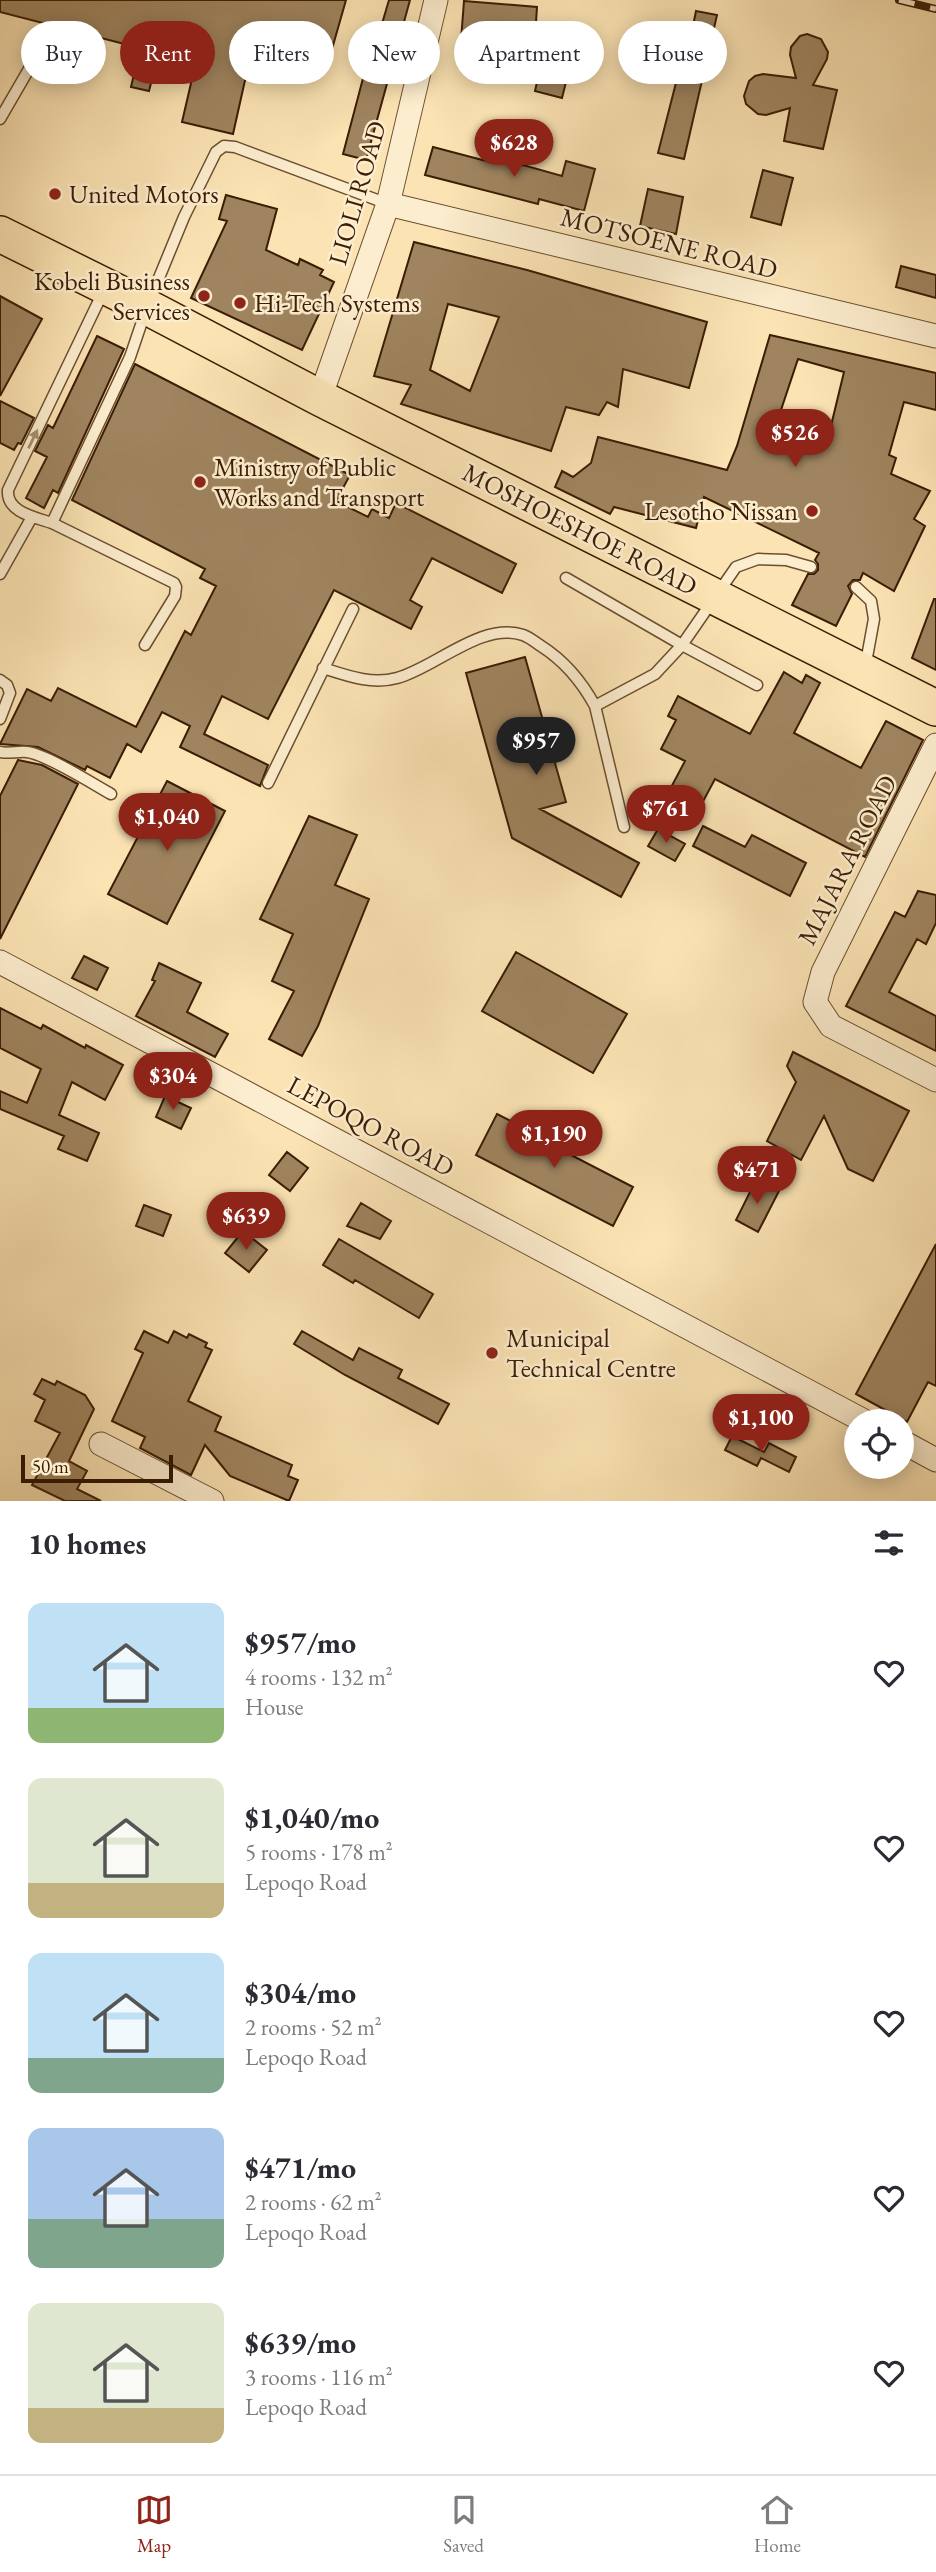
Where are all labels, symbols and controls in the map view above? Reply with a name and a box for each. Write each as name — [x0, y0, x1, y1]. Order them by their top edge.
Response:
chip: Buy — [21, 21, 106, 84]
chip: Rent — [120, 21, 215, 84]
chip: Filters — [229, 21, 334, 84]
chip: New — [348, 21, 440, 84]
chip: Apartment — [454, 21, 604, 84]
chip: House — [618, 21, 727, 84]
street label: LIOLI ROAD — [320, 117, 394, 269]
pin: $628 — [473, 120, 555, 179]
text: $628 — [490, 127, 538, 157]
place label: United Motors — [69, 177, 219, 211]
marker: United Motors — [47, 186, 63, 202]
street label: MOTSOENE ROAD — [557, 200, 781, 286]
place label: Kobeli Business Services — [34, 264, 190, 328]
place label: Hi-Tech Systems — [254, 286, 420, 320]
marker: Kobeli Business Services — [196, 288, 212, 304]
marker: Hi-Tech Systems — [232, 295, 248, 311]
pin: $526 — [754, 410, 836, 469]
text: $526 — [771, 417, 819, 447]
one-way arrow — [27, 429, 39, 449]
place label: Ministry of Public Works and Transport — [214, 450, 424, 514]
street label: MOSHOESHOE ROAD — [457, 455, 703, 603]
marker: Ministry of Public Works and Transport — [192, 474, 208, 490]
place label: Lesotho Nissan — [644, 494, 798, 528]
marker: Lesotho Nissan — [804, 503, 820, 519]
pin: $957 — [495, 718, 577, 777]
text: $957 — [512, 725, 560, 755]
street label: MAJARA ROAD — [790, 769, 904, 951]
pin: $761 — [625, 786, 707, 845]
text: $761 — [642, 793, 690, 823]
pin: $1,040 — [110, 794, 224, 853]
text: $1,040 — [135, 801, 199, 831]
pin: $304 — [132, 1052, 214, 1112]
text: $304 — [149, 1060, 197, 1090]
street label: LEPOQO ROAD — [282, 1068, 460, 1184]
pin: $1,190 — [497, 1110, 611, 1170]
text: $1,190 — [522, 1118, 586, 1148]
pin: $471 — [716, 1146, 798, 1206]
text: $471 — [733, 1154, 781, 1184]
pin: $639 — [205, 1192, 287, 1252]
text: $639 — [222, 1200, 270, 1230]
place label: Municipal Technical Centre — [506, 1321, 676, 1385]
marker: Municipal Technical Centre — [484, 1345, 500, 1361]
pin: $1,100 — [704, 1394, 818, 1454]
text: $1,100 — [729, 1402, 793, 1432]
map controls — [844, 1409, 914, 1479]
button: locate — [844, 1409, 914, 1479]
scale bar — [21, 1452, 173, 1484]
text: 50 m — [32, 1454, 69, 1479]
text: 10 homes — [28, 1524, 146, 1563]
icon: filters — [870, 1524, 908, 1562]
text: $957/mo — [245, 1623, 356, 1662]
icon: home — [84, 1631, 168, 1715]
icon: heart — [870, 1654, 908, 1692]
text: 4 rooms · 132 m² — [245, 1662, 393, 1692]
text: House — [245, 1692, 304, 1722]
text: $1,040/mo — [245, 1798, 379, 1837]
icon: home — [84, 1806, 168, 1890]
icon: heart — [870, 1829, 908, 1867]
text: 5 rooms · 178 m² — [245, 1837, 393, 1867]
text: Lepoqo Road — [245, 1867, 367, 1897]
text: $304/mo — [245, 1973, 356, 2012]
icon: home — [84, 1981, 168, 2065]
icon: heart — [870, 2004, 908, 2042]
text: 2 rooms · 52 m² — [245, 2012, 382, 2042]
text: Lepoqo Road — [245, 2042, 367, 2072]
text: $471/mo — [245, 2148, 356, 2187]
icon: home — [84, 2156, 168, 2240]
icon: heart — [870, 2179, 908, 2217]
text: 2 rooms · 62 m² — [245, 2187, 382, 2217]
text: Lepoqo Road — [245, 2217, 367, 2247]
text: $639/mo — [245, 2323, 356, 2362]
icon: home — [84, 2331, 168, 2415]
icon: heart — [870, 2354, 908, 2392]
text: 3 rooms · 116 m² — [245, 2362, 393, 2392]
text: Lepoqo Road — [245, 2392, 367, 2422]
tab: Map — [135, 2491, 173, 2558]
tab: Saved — [443, 2491, 484, 2558]
tab: Home — [754, 2491, 801, 2558]

